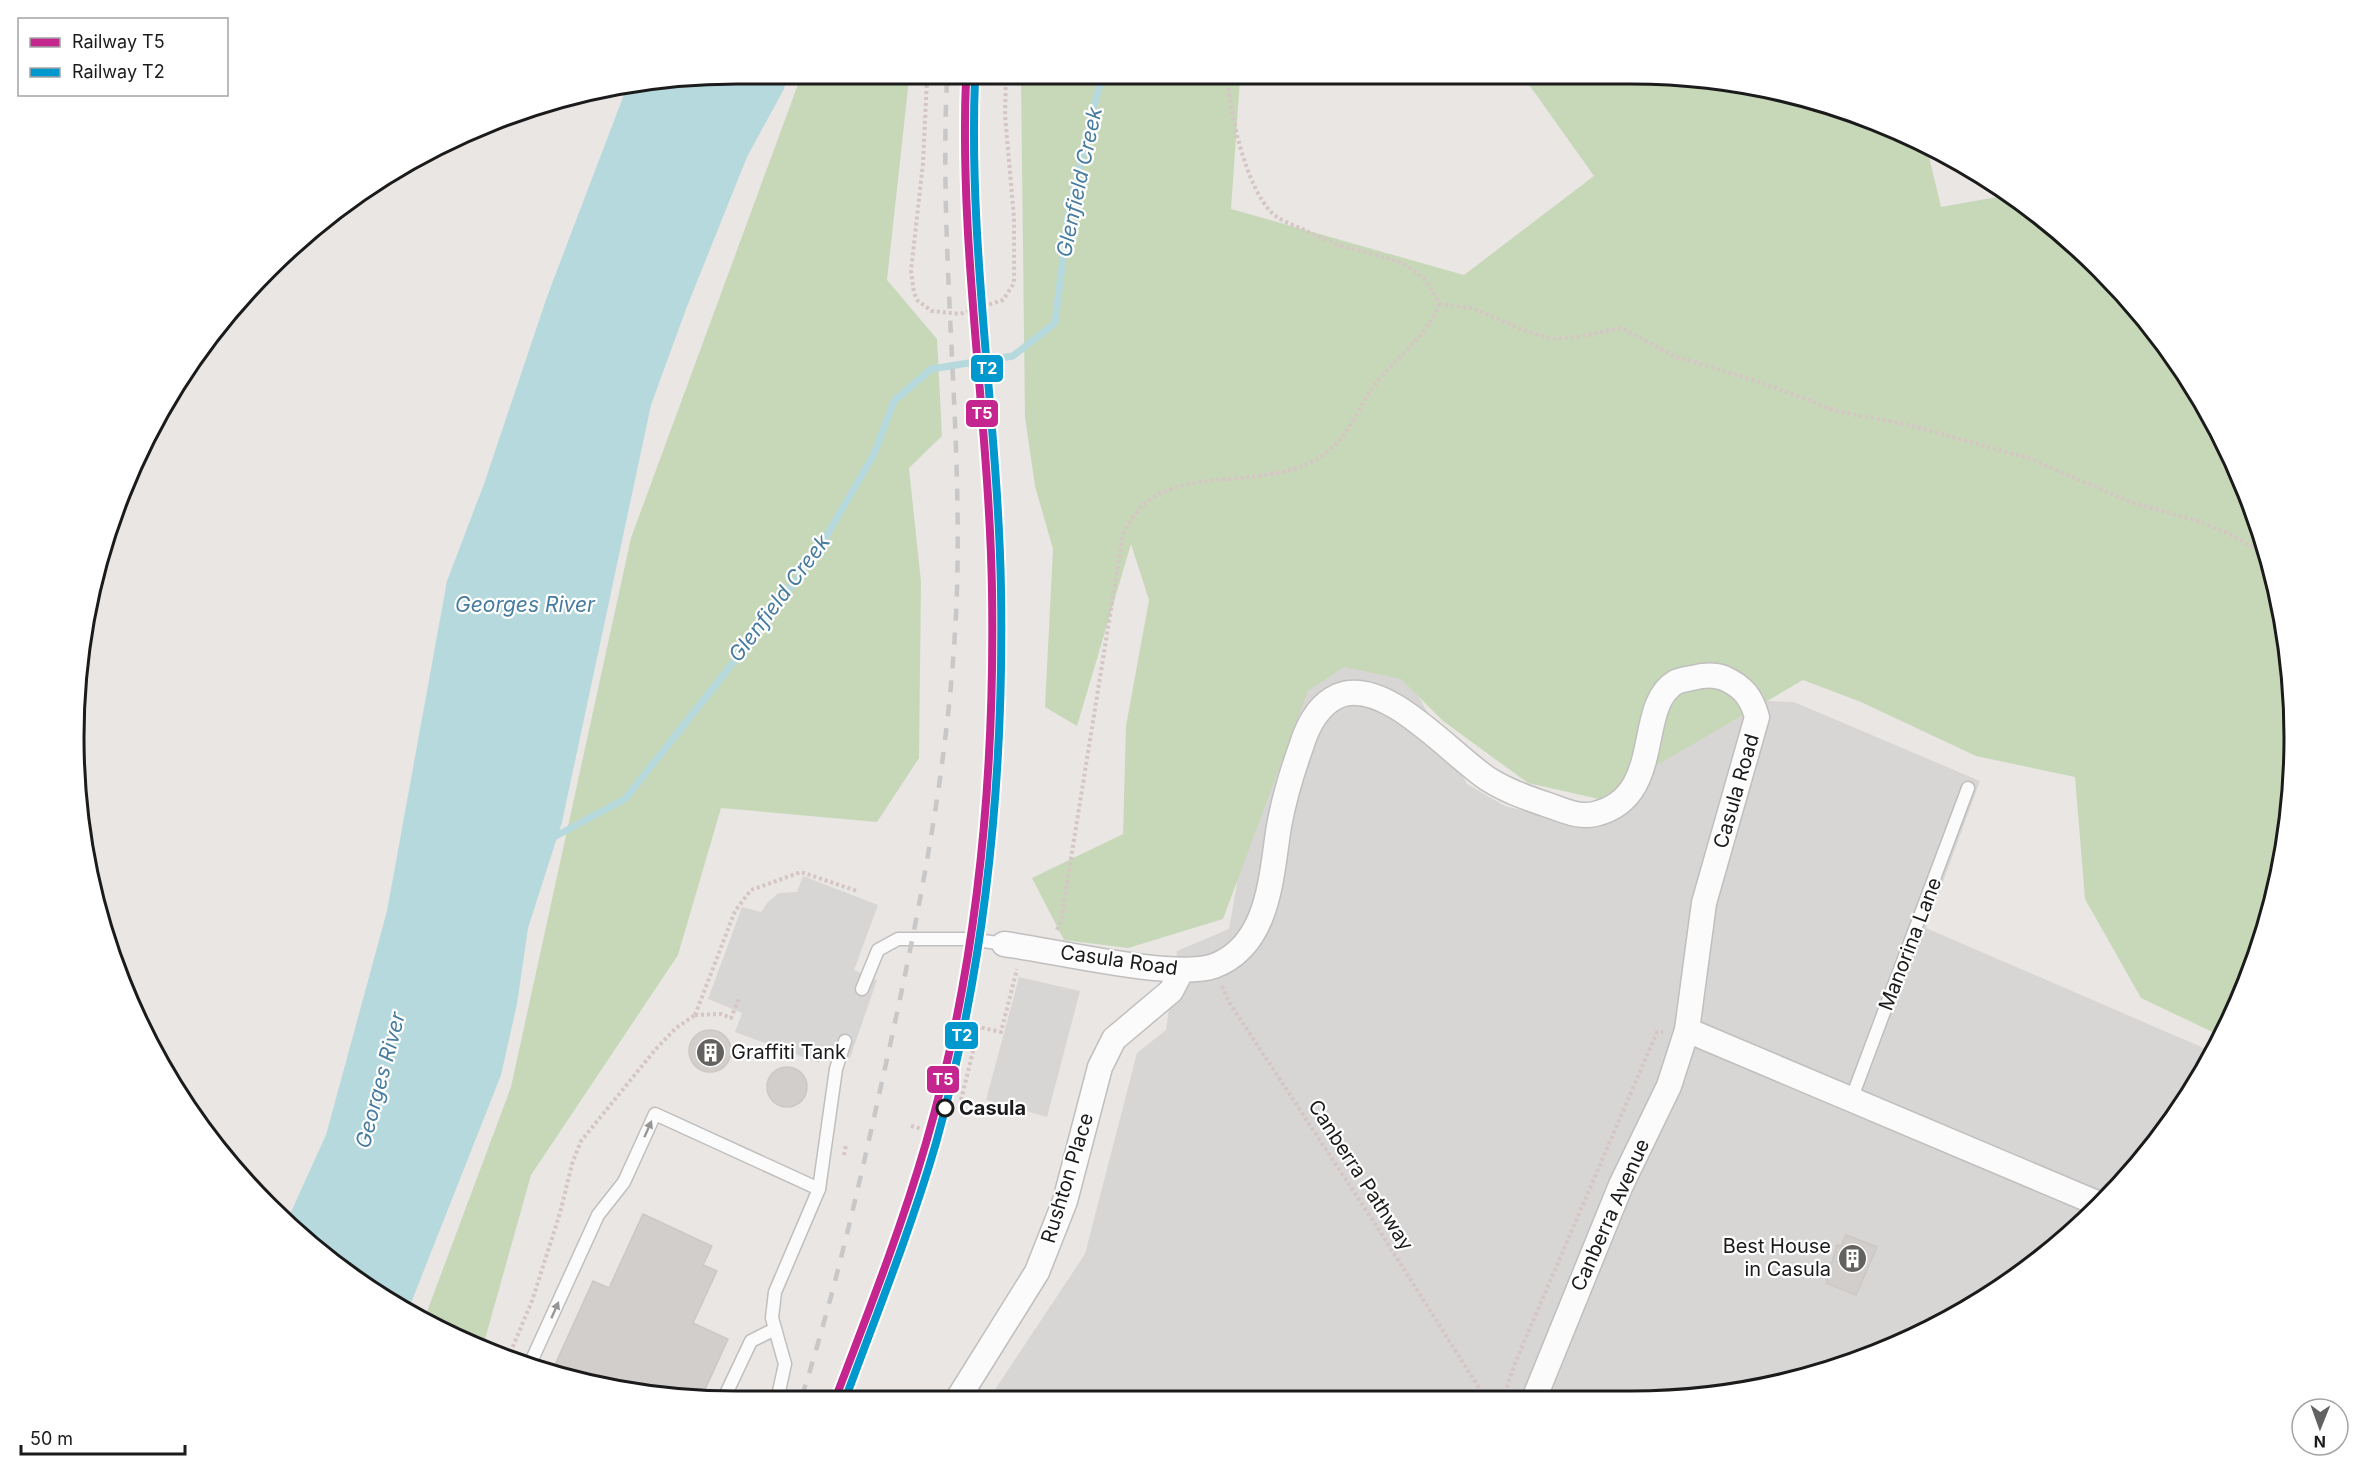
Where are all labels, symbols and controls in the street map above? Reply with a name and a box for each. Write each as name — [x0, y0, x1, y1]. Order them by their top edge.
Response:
legend — [18, 18, 228, 96]
text: Railway T5 — [72, 31, 165, 52]
text: Railway T2 — [72, 61, 165, 82]
water label: Glenfield Creek — [1051, 104, 1107, 259]
line badge: T2 — [970, 354, 1004, 383]
text: T2 — [977, 358, 997, 378]
line badge: T5 — [965, 399, 999, 428]
text: T5 — [972, 403, 992, 423]
water label: Glenfield Creek — [723, 529, 835, 667]
water label: Georges River — [455, 592, 596, 617]
street label: Casula Road — [1708, 731, 1764, 851]
street label: Manorina Lane — [1874, 874, 1946, 1014]
street label: Casula Road — [1059, 940, 1179, 980]
water label: Georges River — [350, 1008, 410, 1151]
line badge: T2 — [944, 1021, 979, 1050]
text: T2 — [952, 1025, 972, 1045]
building icon: Graffiti Tank — [694, 1036, 726, 1068]
place label: Graffiti Tank — [731, 1040, 846, 1064]
line badge: T5 — [926, 1065, 960, 1094]
text: T5 — [933, 1069, 953, 1089]
street label: Canberra Pathway — [1303, 1095, 1419, 1255]
place label: Casula — [959, 1096, 1026, 1120]
marker: Casula — [936, 1099, 954, 1117]
street label: Rushton Place — [1036, 1110, 1098, 1246]
one-way arrow — [644, 1120, 653, 1138]
street label: Canberra Avenue — [1566, 1135, 1654, 1295]
place label: Best House in Casula — [1723, 1234, 1831, 1281]
building icon: Best House in Casula — [1836, 1242, 1868, 1274]
one-way arrow — [550, 1302, 559, 1319]
north arrow — [2290, 1397, 2350, 1457]
scale bar — [21, 1418, 184, 1456]
text: 50 m — [30, 1428, 73, 1449]
text: N — [2313, 1432, 2326, 1452]

